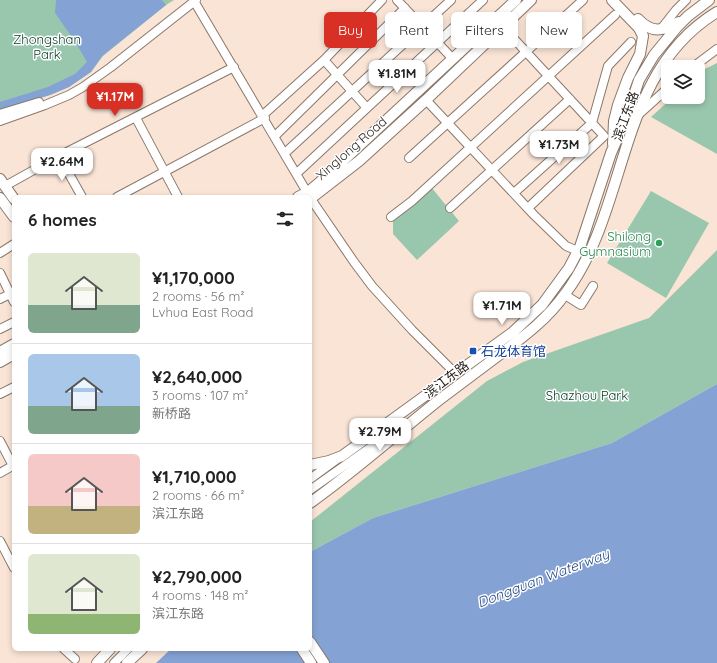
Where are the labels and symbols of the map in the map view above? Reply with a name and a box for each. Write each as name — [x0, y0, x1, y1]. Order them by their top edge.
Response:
park label: Zhongshan Park — [13, 31, 81, 62]
pin: ¥1.81M — [364, 60, 430, 94]
pin: ¥1.17M — [82, 83, 148, 117]
street label: 滨江东路 — [609, 89, 641, 143]
street label: Xinglong Road — [312, 113, 390, 183]
pin: ¥1.73M — [526, 131, 592, 165]
pin: ¥2.64M — [29, 148, 95, 182]
place label: Shilong Gymnasium — [579, 228, 651, 259]
marker: Shilong Gymnasium — [654, 238, 664, 248]
pin: ¥1.71M — [469, 292, 535, 326]
place label: 石龙体育馆 — [481, 343, 546, 359]
marker: 石龙体育馆 — [468, 346, 478, 356]
street label: 滨江东路 — [420, 357, 472, 401]
park label: Shazhou Park — [546, 387, 628, 403]
pin: ¥2.79M — [347, 418, 413, 452]
water label: Dongguan Waterway — [474, 544, 613, 611]

